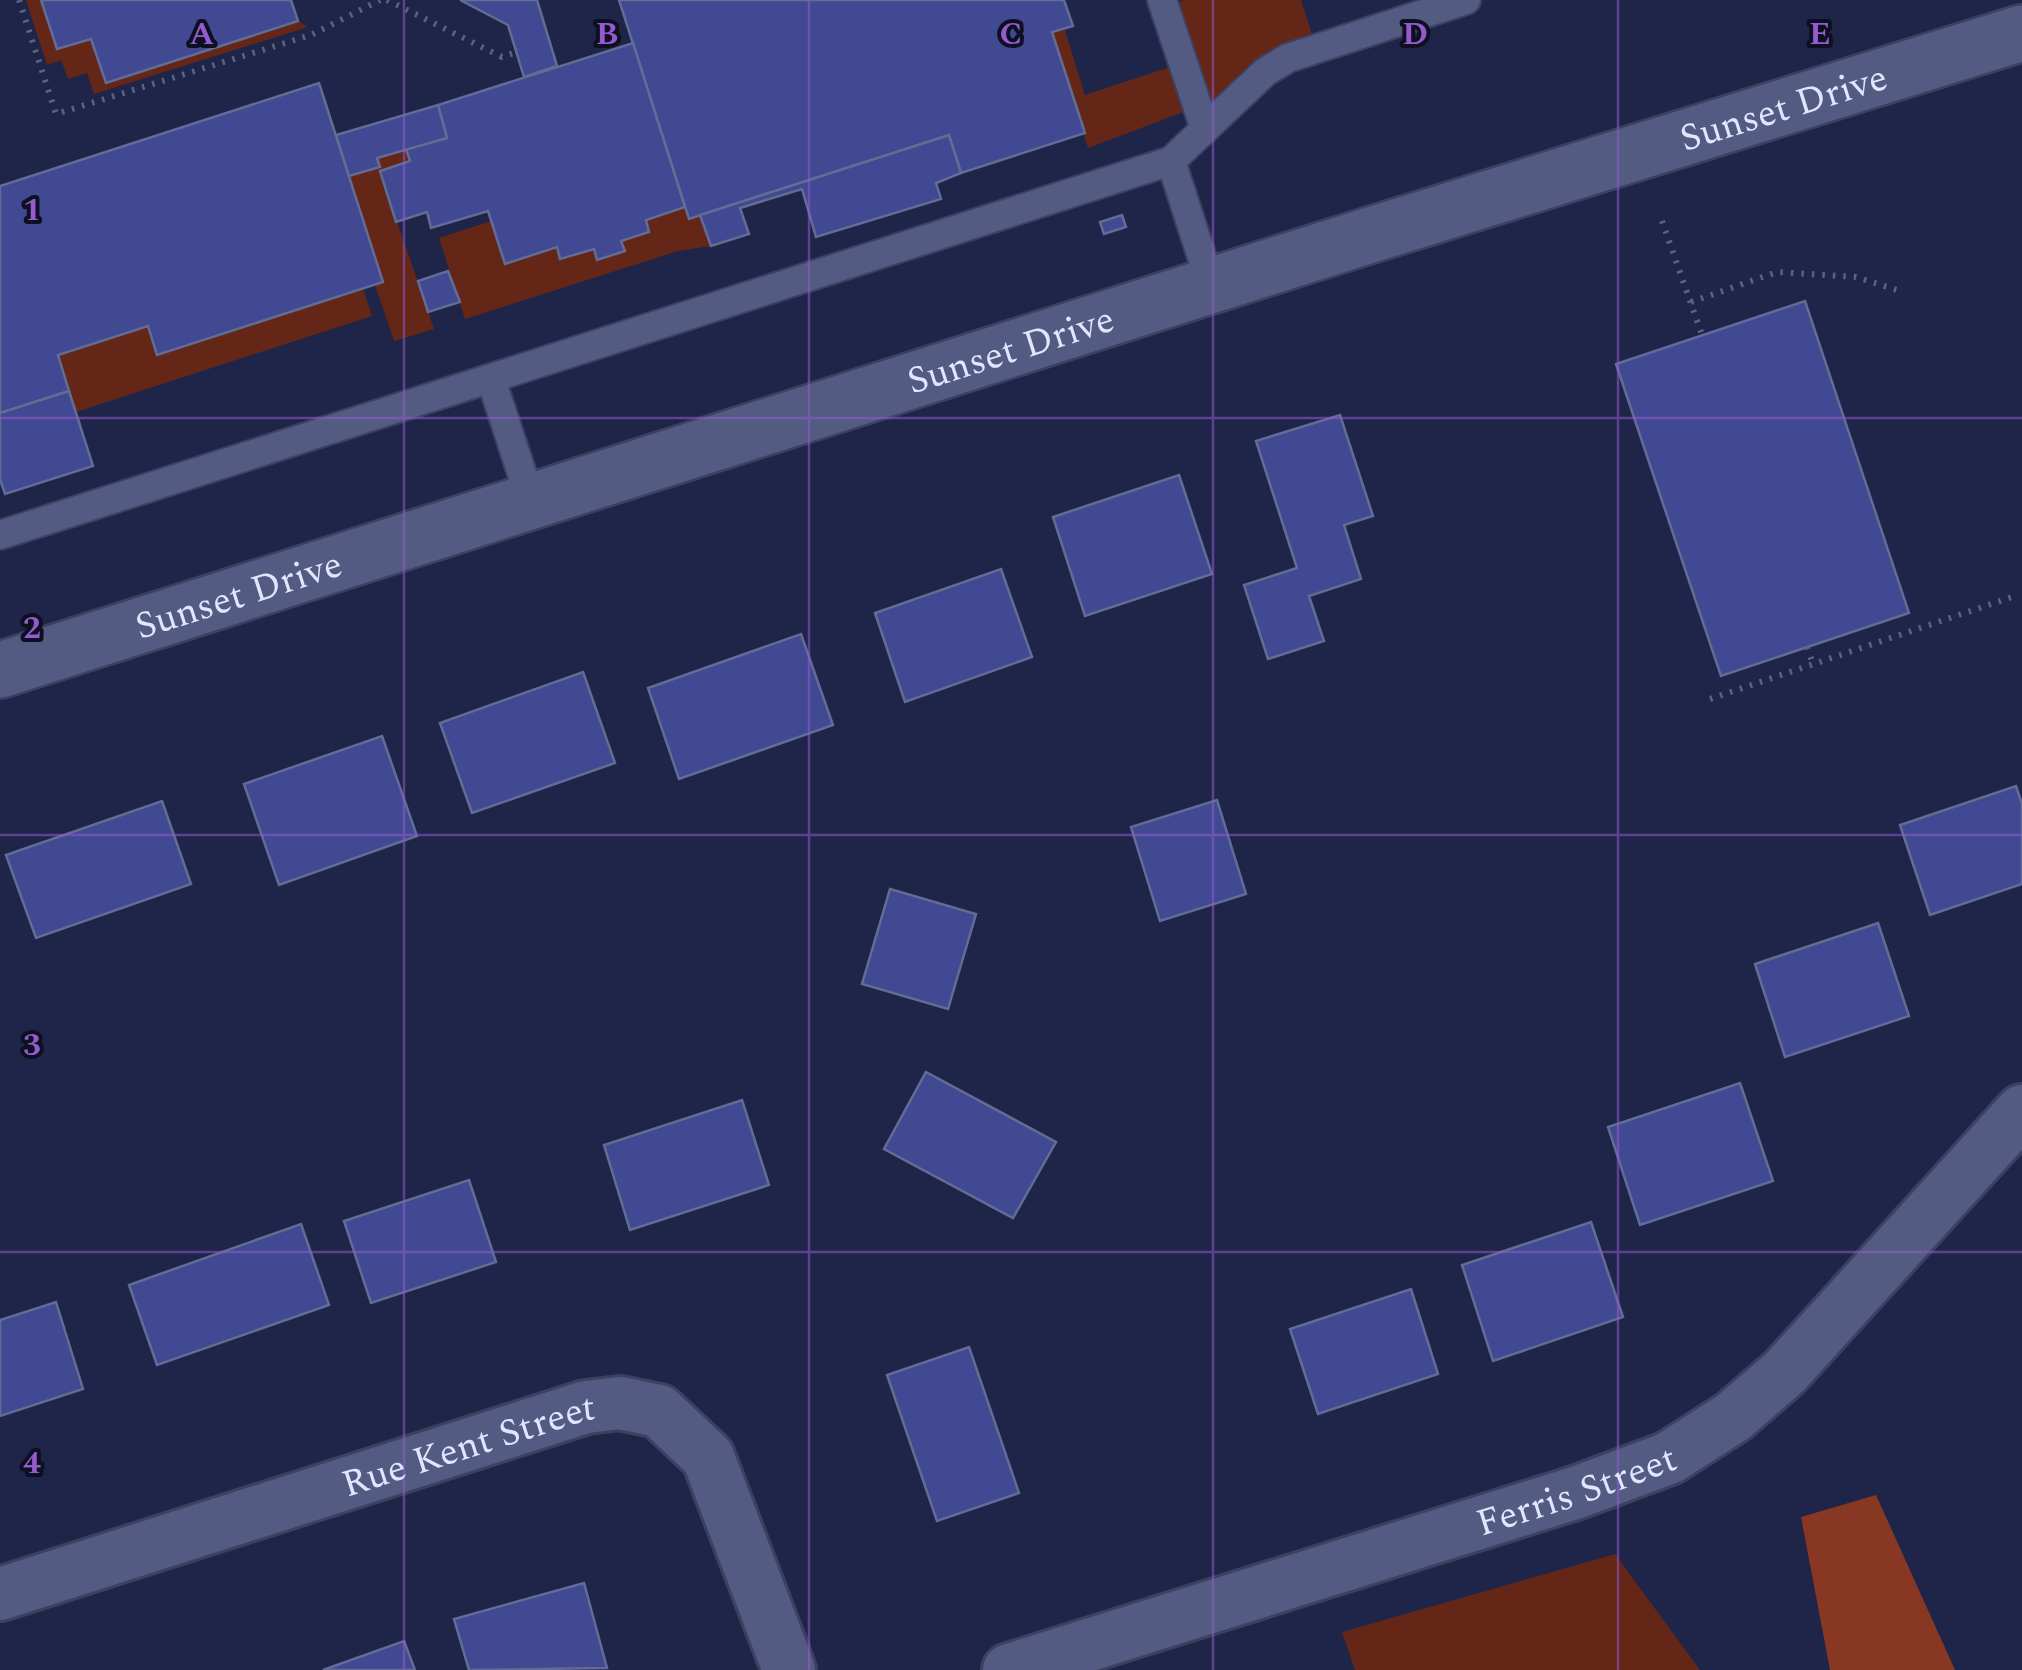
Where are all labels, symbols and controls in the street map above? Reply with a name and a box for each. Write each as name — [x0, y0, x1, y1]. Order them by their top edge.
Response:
text: A — [190, 10, 215, 59]
text: B — [596, 10, 618, 59]
text: C — [1000, 10, 1022, 59]
text: D — [1402, 10, 1428, 59]
text: E — [1809, 10, 1831, 59]
street label: Sunset Drive — [1673, 49, 1895, 168]
text: 1 — [23, 186, 41, 235]
street label: Sunset Drive — [900, 291, 1122, 411]
street label: Sunset Drive — [128, 536, 350, 656]
text: 2 — [23, 604, 41, 653]
text: 3 — [23, 1021, 41, 1070]
street label: Rue Kent Street — [335, 1379, 599, 1514]
street label: Ferris Street — [1469, 1431, 1685, 1553]
text: 4 — [23, 1439, 41, 1488]

